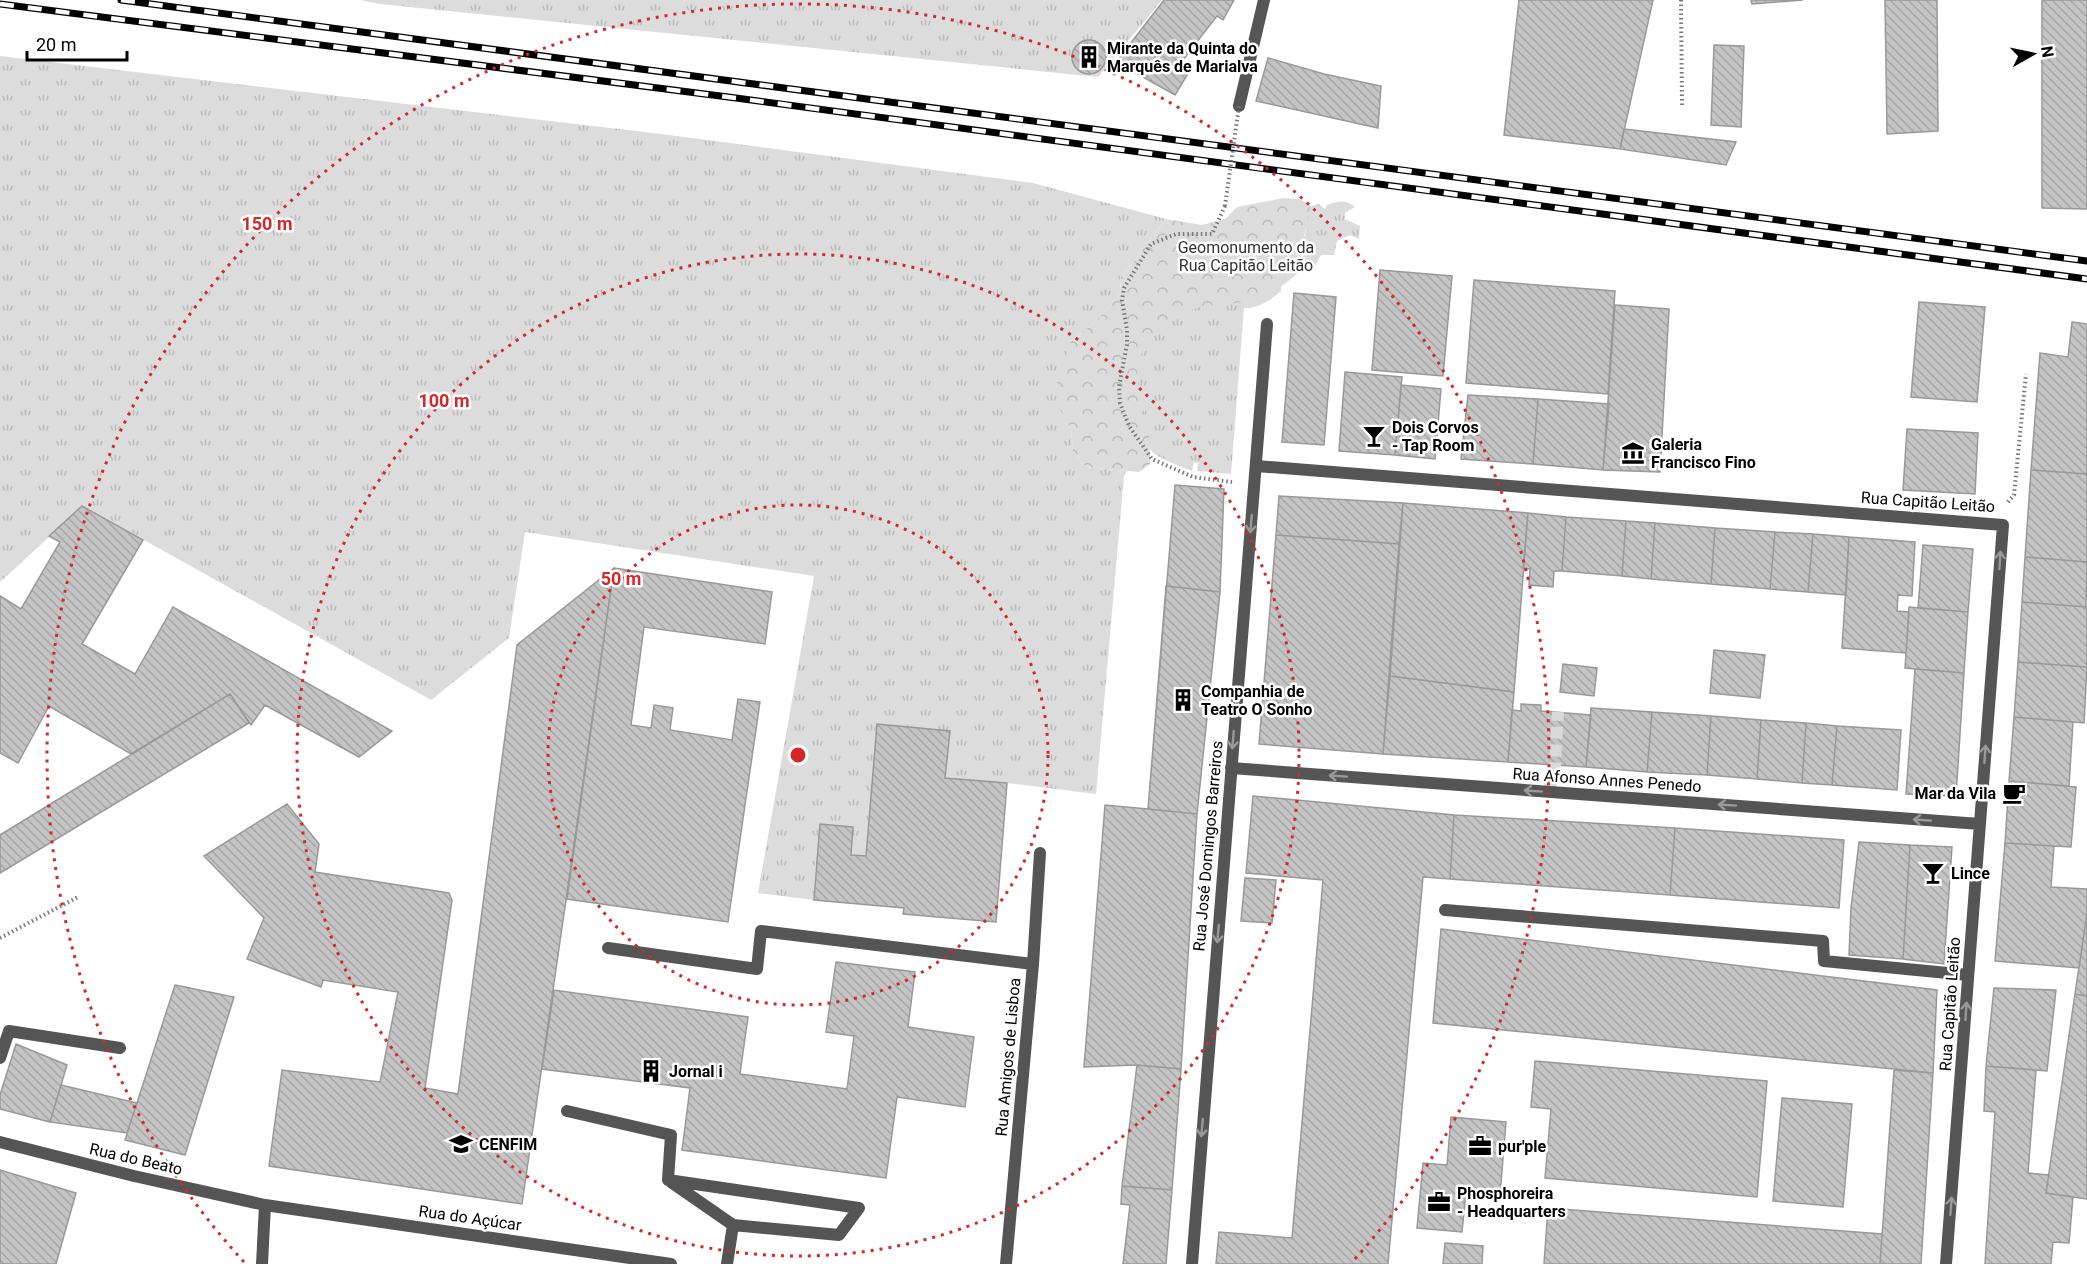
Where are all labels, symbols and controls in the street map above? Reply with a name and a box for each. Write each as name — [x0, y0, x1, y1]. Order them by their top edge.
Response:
scale bar — [27, 24, 128, 62]
north arrow — [2003, 24, 2063, 84]
text: 20 m — [36, 34, 76, 55]
place label: Mirante da Quinta do Marquês de Marialva — [1107, 39, 1258, 76]
building icon: Mirante da Quinta do Marquês de Marialva — [1076, 44, 1102, 70]
text: N — [2037, 45, 2058, 59]
text: 150 m — [241, 213, 293, 234]
park label: Geomonumento da Rua Capitão Leitão — [1178, 238, 1314, 275]
text: 100 m — [418, 390, 470, 411]
place label: Dois Corvos - Tap Room — [1392, 418, 1479, 455]
bar icon: Dois Corvos - Tap Room — [1361, 423, 1387, 449]
place label: Galeria Francisco Fino — [1651, 435, 1756, 472]
museum icon: Galeria Francisco Fino — [1620, 440, 1646, 466]
street label: Rua Capitão Leitão — [1860, 488, 1996, 516]
one-way arrow — [1245, 514, 1256, 534]
one-way arrow — [1995, 550, 2006, 570]
text: 50 m — [601, 568, 641, 589]
place label: Companhia de Teatro O Sonho — [1201, 682, 1312, 719]
building icon: Companhia de Teatro O Sonho — [1170, 687, 1196, 713]
one-way arrow — [1227, 729, 1238, 749]
street label: Rua José Domingos Barreiros — [1189, 740, 1227, 952]
centre of rings — [788, 745, 808, 765]
one-way arrow — [1980, 745, 1991, 764]
street label: Rua Afonso Annes Penedo — [1512, 764, 1702, 796]
one-way arrow — [1329, 770, 1349, 781]
cafe icon: Mar da Vila — [2001, 780, 2027, 806]
place label: Mar da Vila — [1915, 784, 1996, 803]
one-way arrow — [1523, 785, 1543, 796]
one-way arrow — [1718, 799, 1738, 810]
one-way arrow — [1912, 814, 1932, 825]
bar icon: Lince — [1920, 860, 1946, 886]
place label: Lince — [1951, 864, 1990, 883]
one-way arrow — [1212, 924, 1223, 944]
street label: Rua Capitão Leitão — [1936, 936, 1964, 1072]
street label: Rua Amigos de Lisboa — [992, 977, 1024, 1137]
one-way arrow — [1960, 1002, 1971, 1022]
building icon: Jornal i — [638, 1058, 664, 1084]
place label: Jornal i — [669, 1062, 723, 1081]
one-way arrow — [1196, 1118, 1207, 1138]
school or university icon: CENFIM — [448, 1131, 474, 1157]
office icon: pur'ple — [1467, 1133, 1493, 1159]
place label: CENFIM — [479, 1135, 537, 1154]
place label: pur'ple — [1498, 1137, 1547, 1156]
street label: Rua do Beato — [88, 1139, 184, 1179]
place label: Phosphoreira - Headquarters — [1457, 1184, 1566, 1221]
office icon: Phosphoreira - Headquarters — [1426, 1189, 1452, 1215]
one-way arrow — [1945, 1196, 1956, 1216]
street label: Rua do Açúcar — [417, 1201, 523, 1235]

